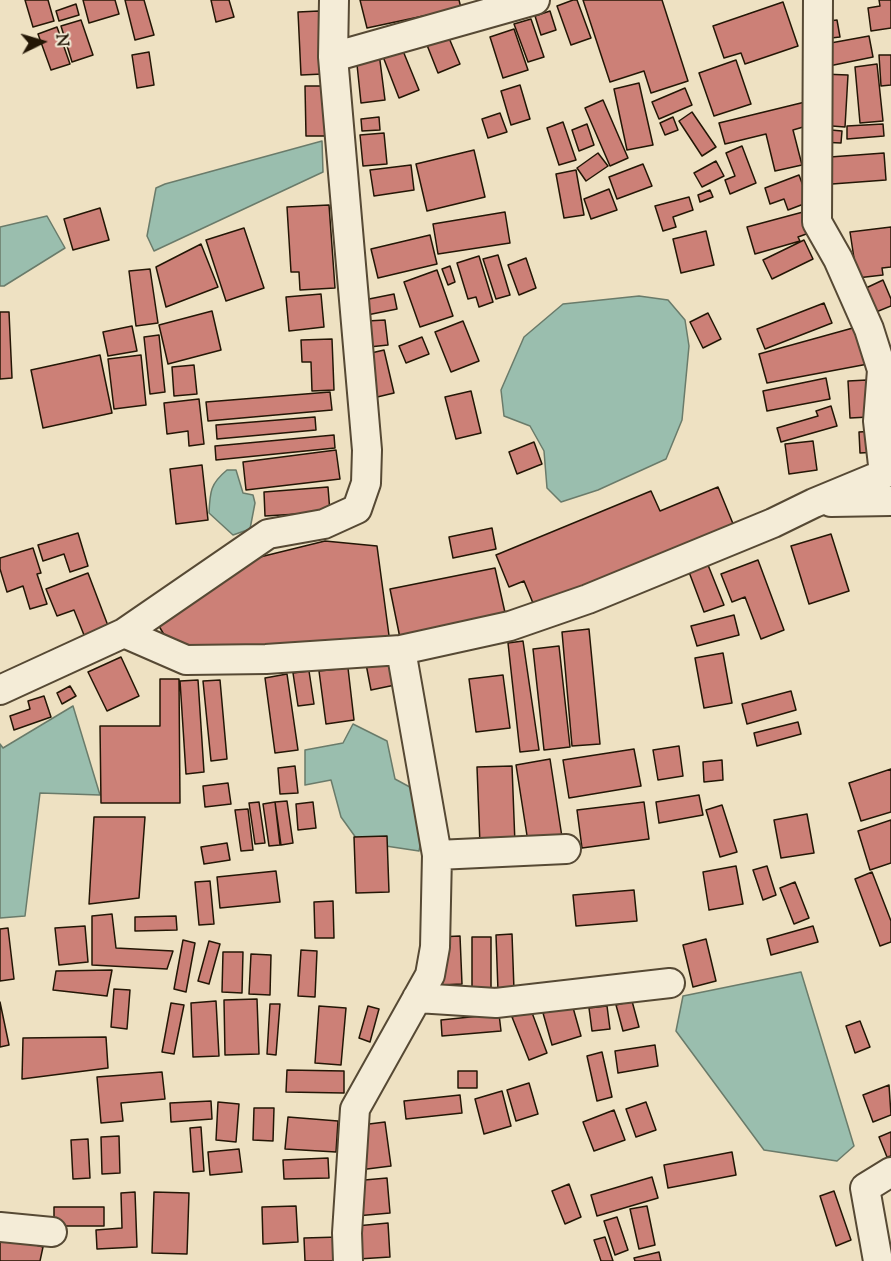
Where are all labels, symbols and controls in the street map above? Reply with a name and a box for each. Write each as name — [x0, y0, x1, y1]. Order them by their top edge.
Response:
north arrow — [12, 12, 72, 72]
text: N — [48, 33, 72, 48]

